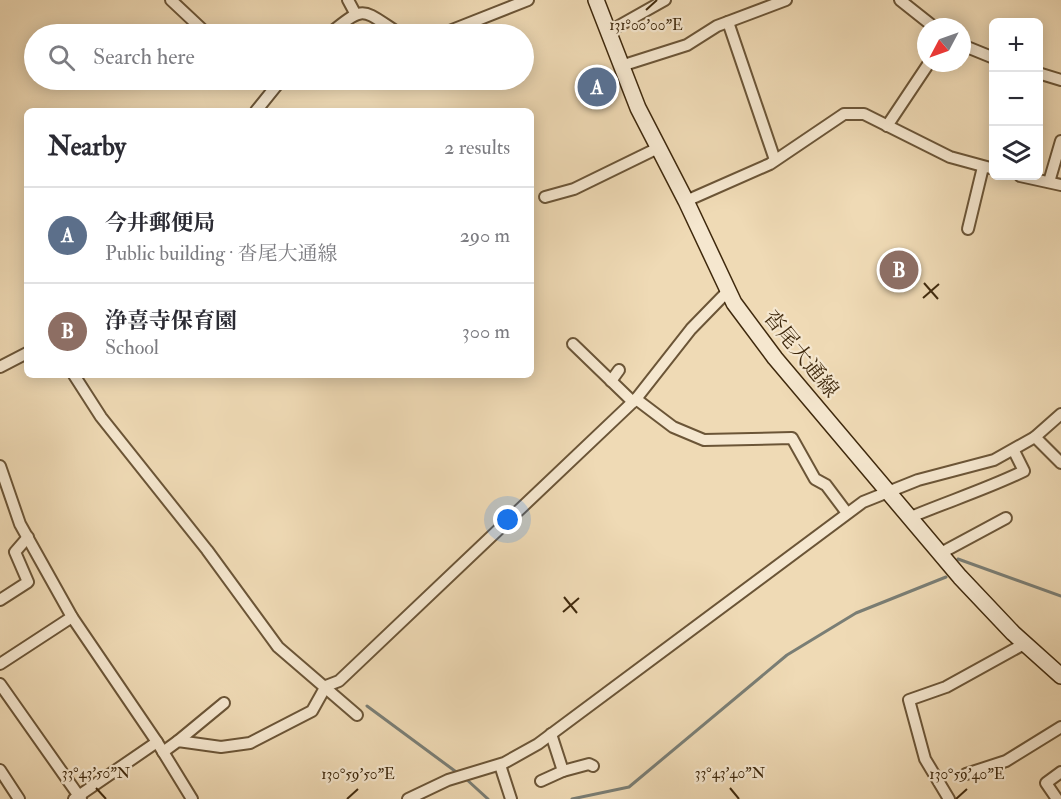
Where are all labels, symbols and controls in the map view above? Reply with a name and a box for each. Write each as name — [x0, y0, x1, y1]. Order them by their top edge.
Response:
text: 131°00'00"E — [609, 16, 683, 35]
north arrow — [917, 18, 971, 72]
map controls — [989, 18, 1043, 180]
button: + — [989, 18, 1043, 72]
search box — [24, 24, 534, 90]
icon: search — [45, 41, 78, 74]
text: Search here — [93, 43, 195, 71]
pin: A — [578, 64, 616, 110]
button: − — [989, 72, 1043, 126]
button: layers — [989, 126, 1043, 180]
text: Nearby — [48, 131, 126, 163]
text: 2 results — [444, 135, 510, 160]
text: 今井郵便局 — [105, 209, 215, 237]
text: A — [61, 223, 74, 248]
text: 290 m — [460, 223, 510, 248]
text: Public building · 沓尾大通線 — [105, 241, 337, 266]
pin: B — [880, 248, 918, 292]
street label: 沓尾大通線 — [757, 305, 845, 403]
text: 浄喜寺保育園 — [105, 307, 237, 335]
text: B — [61, 319, 74, 344]
text: 300 m — [462, 319, 510, 344]
text: School — [105, 335, 159, 360]
your location — [493, 505, 522, 534]
text: 33°43'50"N — [62, 764, 131, 783]
text: 33°43'40"N — [695, 764, 766, 783]
text: 130°59'50"E — [321, 765, 395, 784]
text: 130°59'40"E — [929, 765, 1005, 784]

